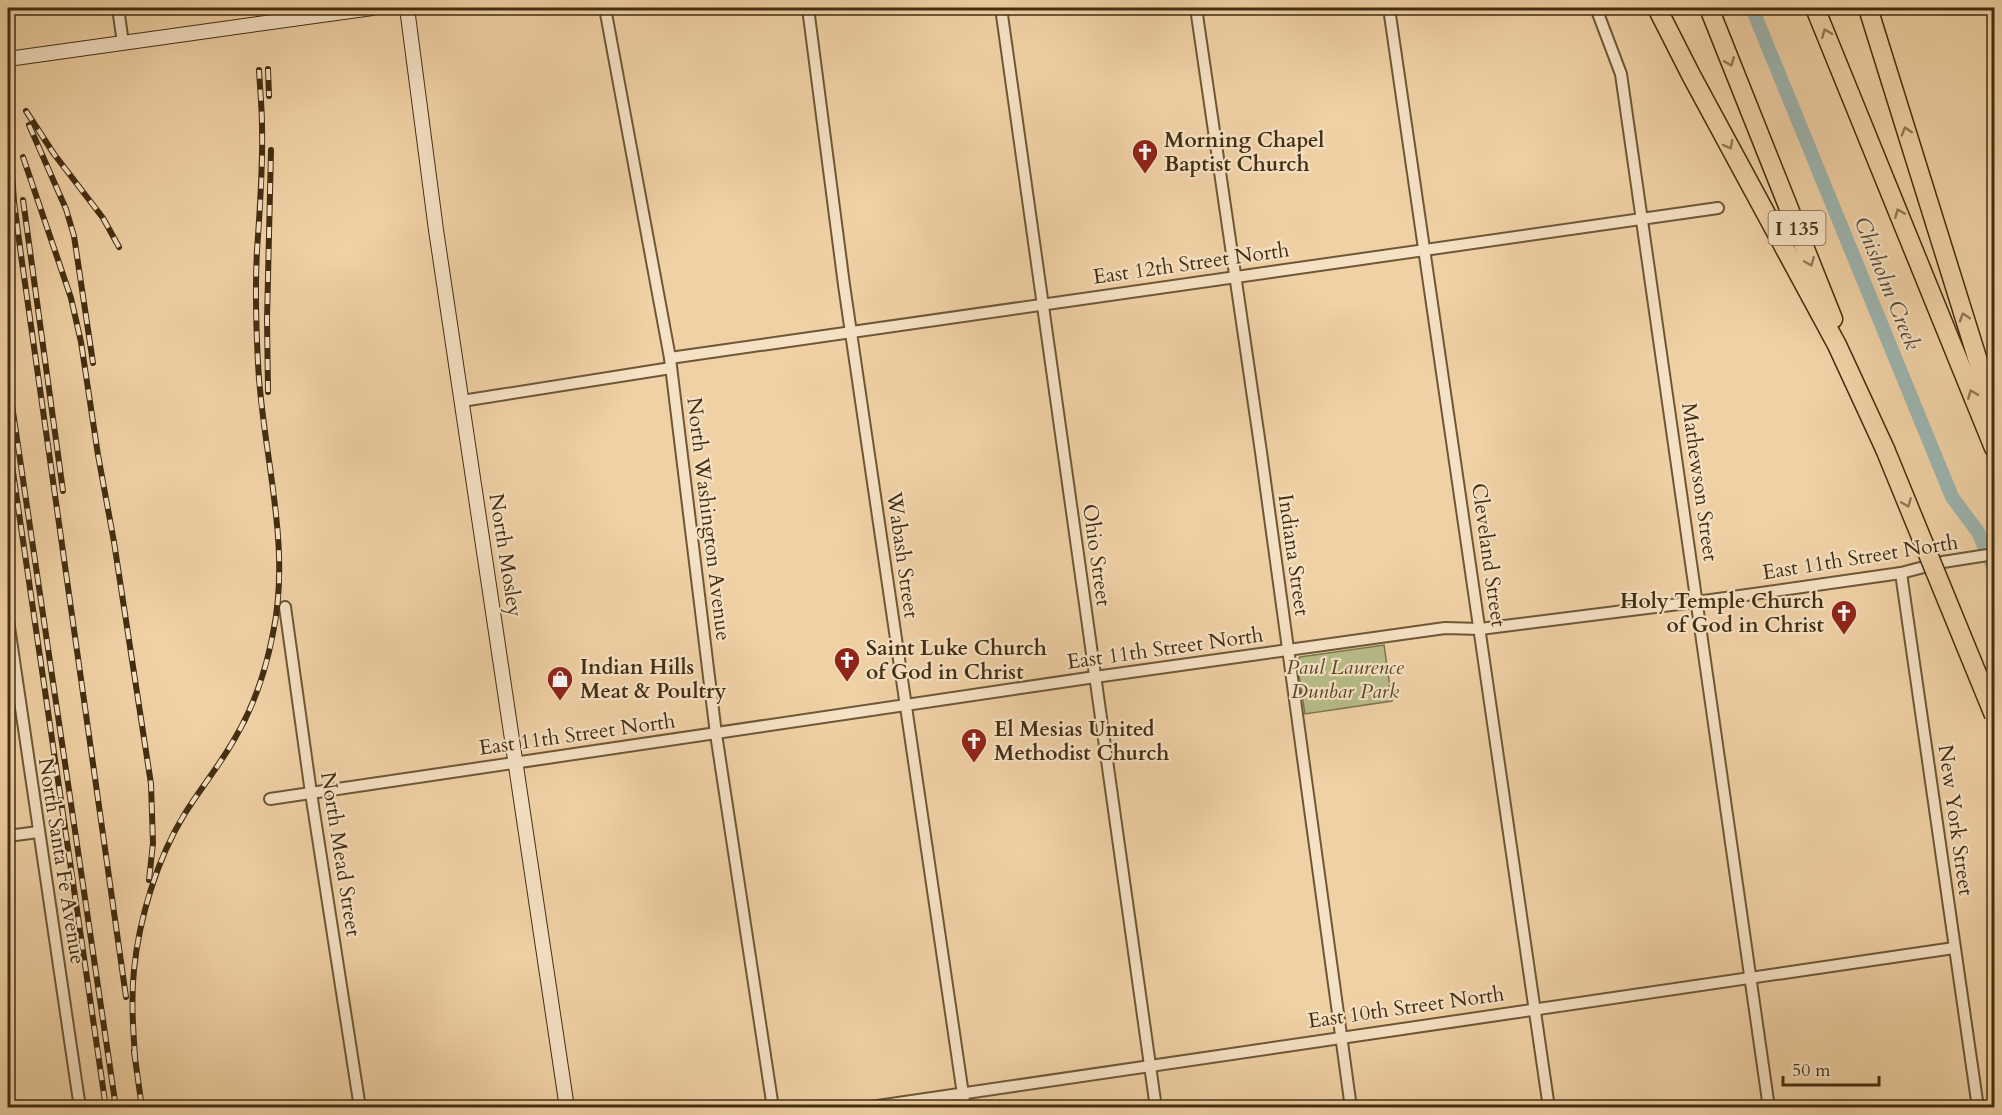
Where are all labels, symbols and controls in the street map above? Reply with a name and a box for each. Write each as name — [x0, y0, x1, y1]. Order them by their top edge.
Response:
one-way arrow — [1821, 28, 1833, 39]
one-way arrow — [1723, 56, 1735, 67]
place label: Morning Chapel Baptist Church — [1164, 126, 1324, 179]
one-way arrow — [1901, 126, 1913, 137]
church icon: Morning Chapel Baptist Church — [1130, 137, 1160, 175]
one-way arrow — [1722, 139, 1733, 149]
one-way arrow — [1894, 209, 1906, 220]
road number: I 135 — [1768, 211, 1826, 245]
water label: Chisholm Creek — [1847, 212, 1927, 355]
street label: East 12th Street North — [1091, 235, 1292, 292]
one-way arrow — [1803, 257, 1816, 267]
one-way arrow — [1959, 312, 1971, 323]
one-way arrow — [1967, 390, 1979, 401]
street label: North Washington Avenue — [679, 396, 738, 642]
street label: Mathewson Street — [1674, 401, 1725, 564]
street label: Cleveland Street — [1464, 481, 1513, 629]
street label: Wabash Street — [879, 489, 926, 620]
street label: North Mosley — [481, 491, 530, 619]
street label: Indiana Street — [1271, 492, 1316, 618]
one-way arrow — [1900, 496, 1912, 507]
street label: Ohio Street — [1075, 502, 1118, 608]
street label: East 11th Street North — [1760, 528, 1961, 587]
place label: Holy Temple Church of God in Christ — [1620, 587, 1825, 640]
church icon: Holy Temple Church of God in Christ — [1829, 598, 1859, 636]
street label: East 11th Street North — [1065, 620, 1266, 677]
place label: Saint Luke Church of God in Christ — [866, 634, 1047, 687]
church icon: Saint Luke Church of God in Christ — [832, 645, 862, 683]
place label: Indian Hills Meat & Poultry — [580, 653, 726, 706]
park label: Paul Laurence Dunbar Park — [1286, 653, 1405, 706]
shop icon: Indian Hills Meat & Poultry — [545, 664, 575, 702]
street label: East 11th Street North — [477, 706, 678, 763]
place label: El Mesias United Methodist Church — [994, 715, 1169, 768]
church icon: El Mesias United Methodist Church — [959, 726, 989, 764]
street label: New York Street — [1931, 743, 1980, 898]
street label: North Santa Fe Avenue — [31, 756, 92, 966]
street label: North Mead Street — [313, 770, 368, 939]
street label: East 10th Street North — [1306, 979, 1507, 1036]
scale bar — [1783, 1049, 1879, 1087]
text: 50 m — [1792, 1058, 1831, 1083]

